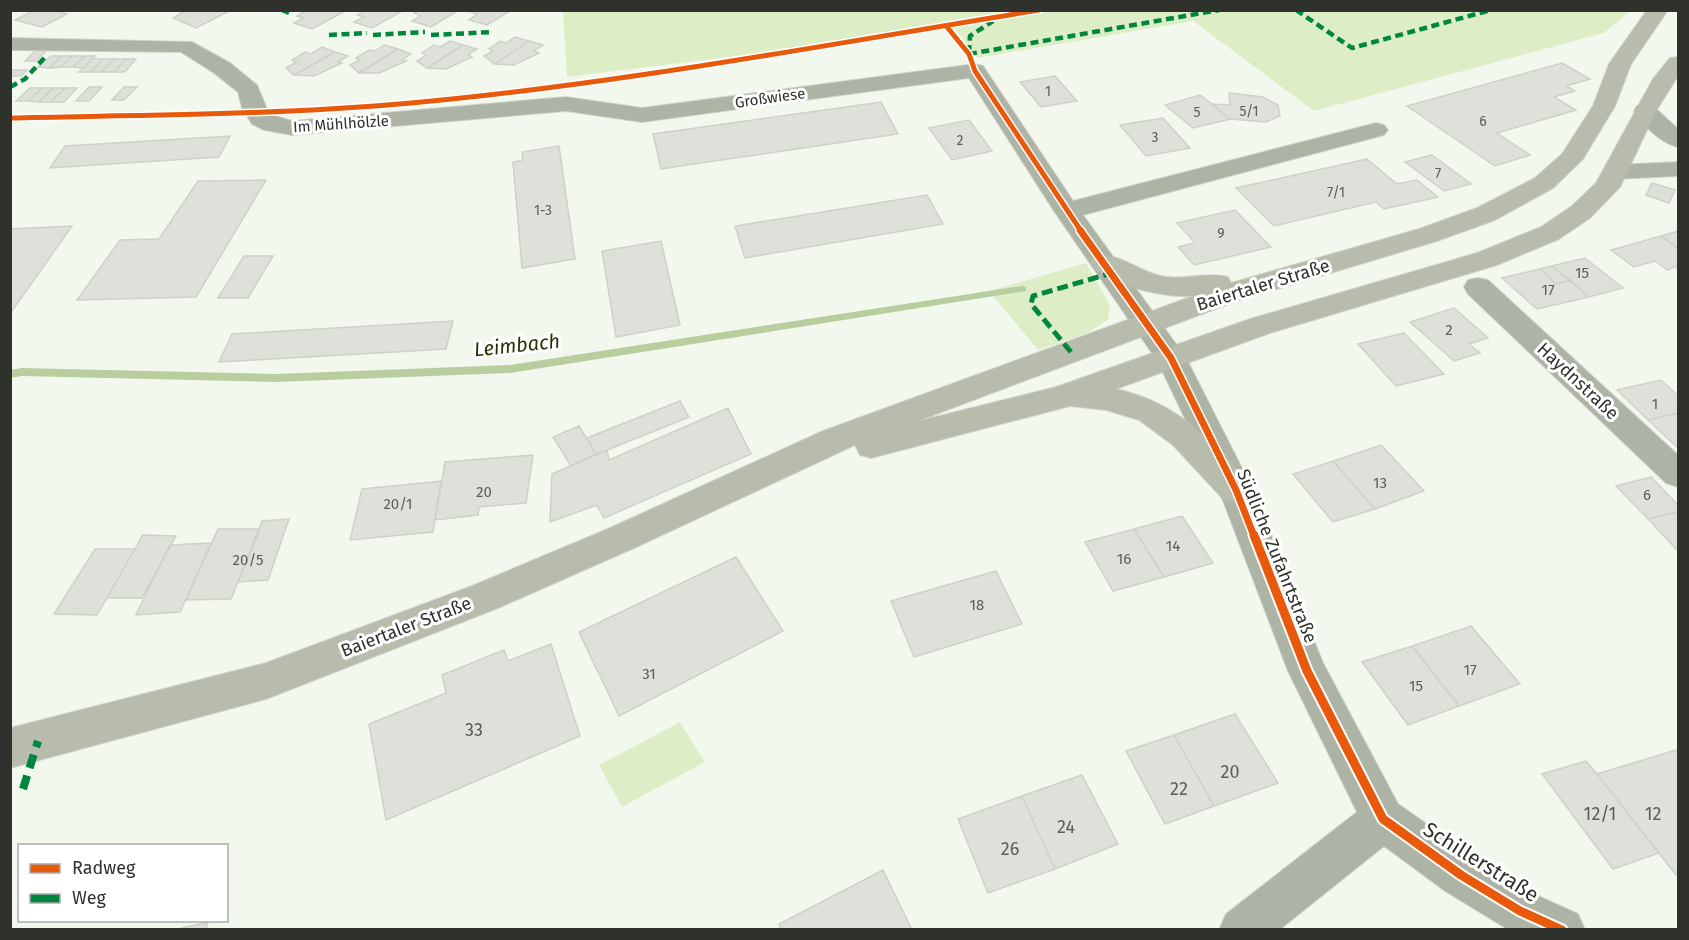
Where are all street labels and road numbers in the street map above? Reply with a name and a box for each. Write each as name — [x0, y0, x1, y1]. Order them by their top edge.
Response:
street label: Großwiese — [734, 84, 806, 112]
street label: Im Mühlhölzle — [292, 112, 390, 136]
street label: Baiertaler Straße — [1194, 254, 1332, 316]
street label: Haydnstraße — [1533, 338, 1623, 424]
street label: Südliche Zufahrtstraße — [1232, 466, 1322, 646]
street label: Baiertaler Straße — [338, 592, 474, 662]
street label: Schillerstraße — [1418, 816, 1544, 908]

